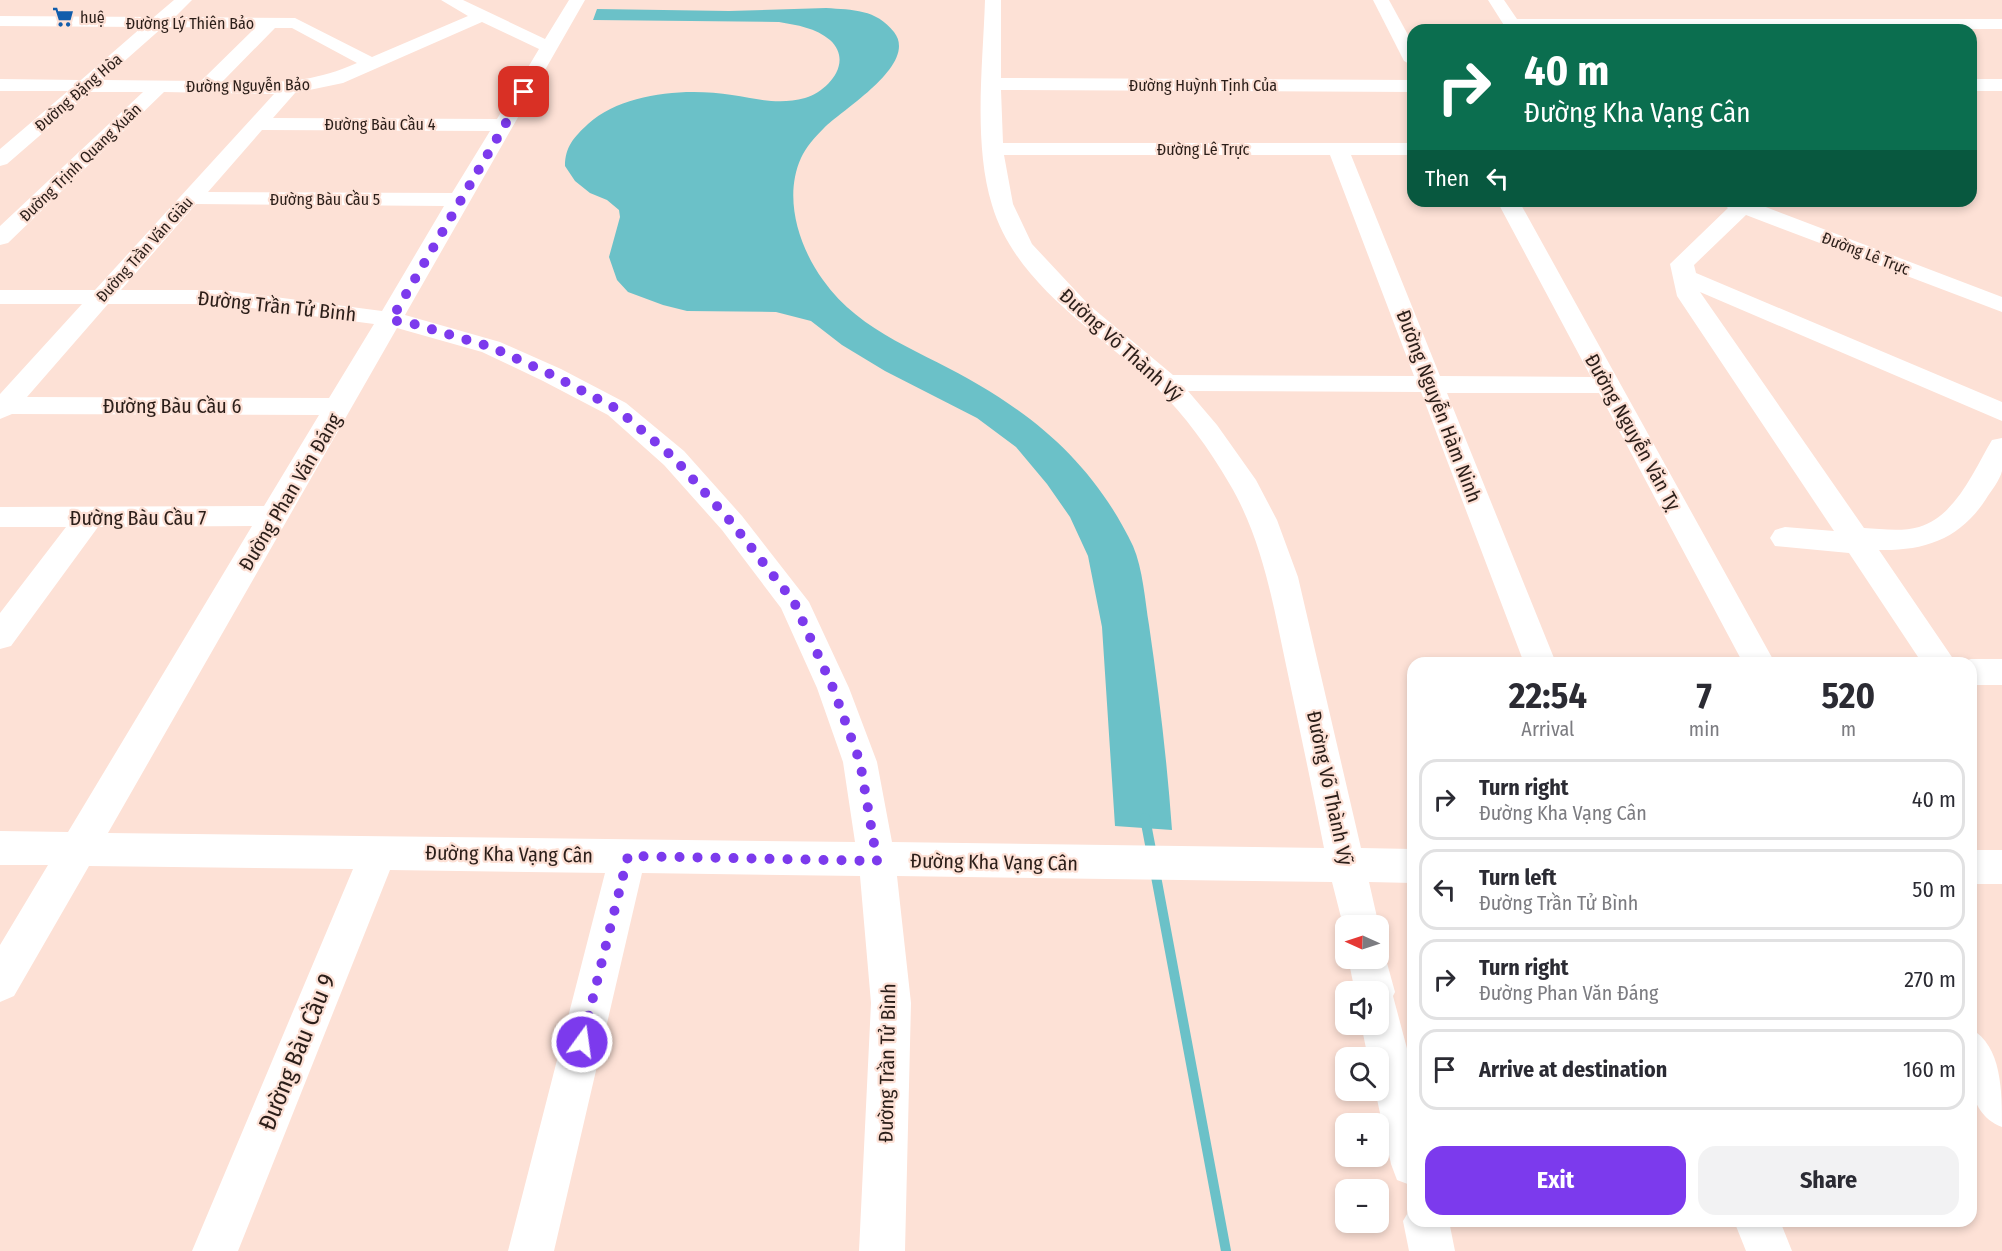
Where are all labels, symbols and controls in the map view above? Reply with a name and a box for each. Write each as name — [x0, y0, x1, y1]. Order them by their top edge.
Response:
supermarket icon: huệ — [51, 5, 75, 29]
place label: huệ — [80, 8, 105, 27]
street label: Đường Lý Thiên Bảo — [126, 14, 254, 33]
text: 40 m — [1524, 46, 1609, 96]
icon: right — [1425, 48, 1503, 126]
street label: Đường Đặng Hòa — [31, 49, 126, 135]
pin — [498, 66, 549, 117]
street label: Đường Nguyễn Bảo — [186, 75, 310, 96]
icon: arrive — [507, 75, 540, 108]
street label: Đường Huỳnh Tịnh Của — [1129, 76, 1277, 95]
text: Đường Kha Vạng Cân — [1524, 97, 1750, 129]
street label: Đường Trịnh Quang Xuân — [16, 99, 145, 225]
street label: Đường Bàu Cầu 4 — [325, 114, 436, 134]
street label: Đường Lê Trực — [1157, 140, 1249, 159]
icon: left — [1481, 162, 1514, 195]
text: Then — [1425, 165, 1469, 192]
street label: Đường Bàu Cầu 5 — [270, 189, 380, 209]
street label: Đường Trần Văn Giàu — [91, 192, 197, 306]
street label: Đường Lê Trực — [1819, 228, 1913, 279]
street label: Đường Võ Thành Vỹ — [1055, 283, 1187, 407]
street label: Đường Trần Tử Bình — [197, 286, 357, 326]
street label: Đường Nguyễn Hàm Ninh — [1391, 306, 1487, 506]
street label: Đường Nguyễn Văn Tỵ — [1580, 349, 1686, 515]
street label: Đường Bàu Cầu 6 — [103, 394, 241, 418]
street label: Đường Phan Văn Đáng — [234, 408, 347, 575]
street label: Đường Bàu Cầu 7 — [70, 506, 206, 530]
text: 22:54 — [1509, 674, 1587, 718]
text: 7 — [1697, 674, 1712, 718]
text: 520 — [1822, 674, 1875, 718]
street label: Đường Võ Thành Vỹ — [1302, 709, 1358, 867]
text: Arrival — [1521, 717, 1574, 741]
text: min — [1689, 717, 1720, 741]
text: m — [1841, 717, 1856, 741]
text: Turn right — [1479, 774, 1568, 801]
icon: right — [1428, 783, 1461, 816]
text: 40 m — [1912, 786, 1956, 813]
text: Đường Kha Vạng Cân — [1479, 801, 1647, 825]
street label: Đường Kha Vạng Cân — [425, 841, 593, 867]
street label: Đường Kha Vạng Cân — [910, 849, 1078, 875]
text: Turn left — [1479, 864, 1557, 891]
icon: left — [1428, 873, 1461, 906]
text: 50 m — [1912, 876, 1956, 903]
text: Đường Trần Tử Bình — [1479, 891, 1638, 915]
north arrow — [1335, 915, 1389, 969]
map controls — [1335, 915, 1389, 1233]
text: Turn right — [1479, 954, 1568, 981]
icon: right — [1428, 963, 1461, 996]
text: 270 m — [1904, 966, 1956, 993]
street label: Đường Bàu Cầu 9 — [253, 970, 341, 1134]
button: sound — [1335, 981, 1389, 1035]
text: Đường Phan Văn Đáng — [1479, 981, 1658, 1005]
street label: Đường Trần Tử Bình — [874, 983, 900, 1143]
position arrow — [550, 1010, 614, 1074]
button: search — [1335, 1047, 1389, 1101]
icon: arrive — [1428, 1053, 1461, 1086]
text: Arrive at destination — [1479, 1056, 1667, 1083]
text: 160 m — [1903, 1056, 1956, 1083]
button: + — [1335, 1113, 1389, 1167]
button: Exit — [1425, 1146, 1686, 1215]
button: Share — [1698, 1146, 1959, 1215]
button: − — [1335, 1179, 1389, 1233]

